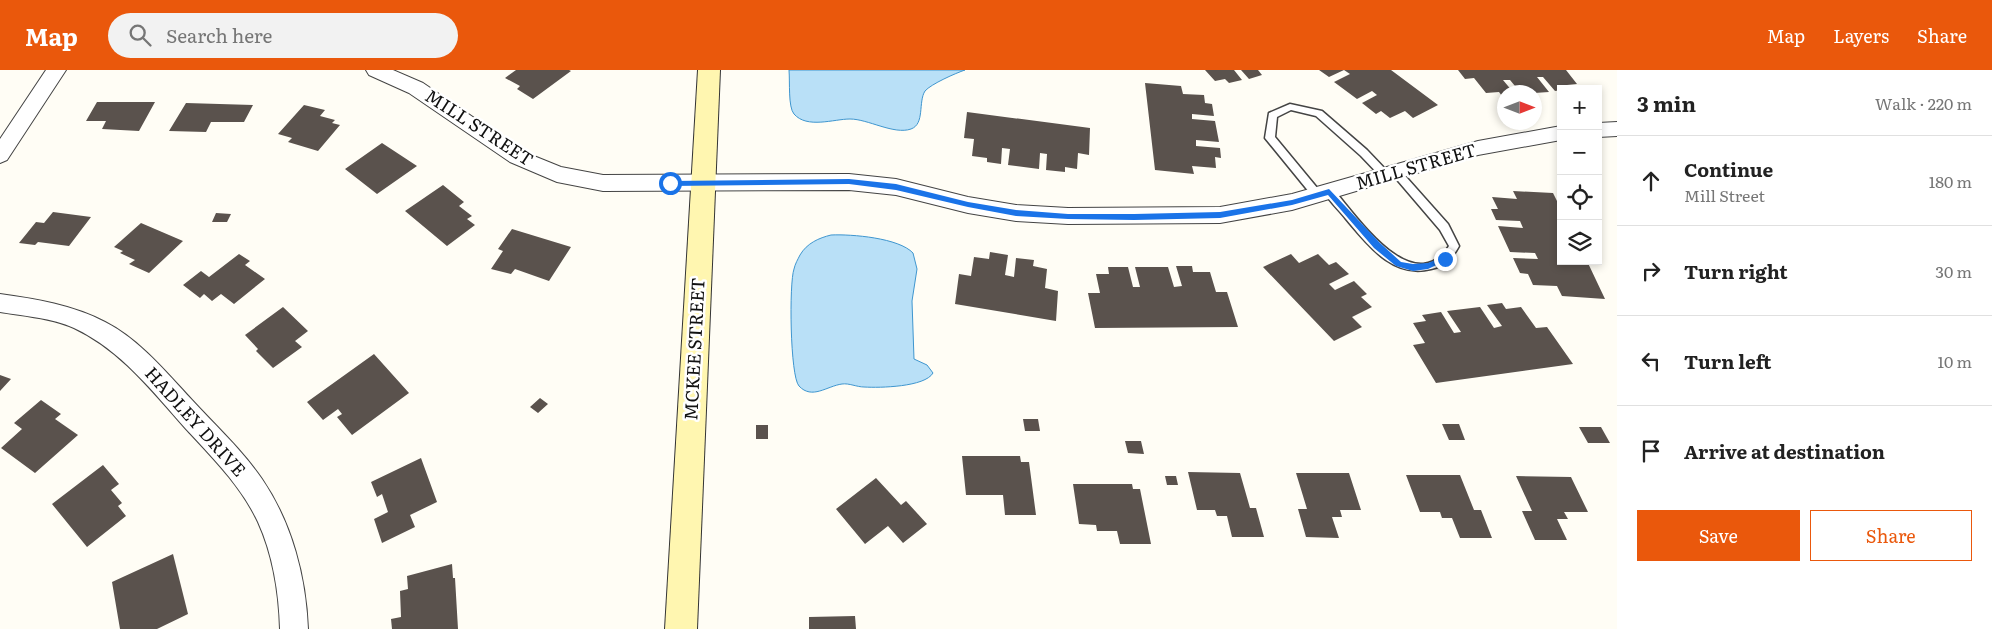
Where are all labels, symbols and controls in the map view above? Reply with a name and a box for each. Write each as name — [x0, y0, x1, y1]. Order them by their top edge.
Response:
search box — [108, 13, 458, 58]
text: Map — [25, 18, 78, 53]
icon: search — [126, 21, 154, 49]
text: Search here — [166, 21, 272, 49]
text: Map — [1767, 22, 1805, 49]
text: Layers — [1833, 22, 1889, 49]
text: Share — [1917, 22, 1967, 49]
street label: MILL STREET — [420, 82, 539, 172]
north arrow — [1497, 85, 1542, 130]
map controls — [1557, 85, 1602, 265]
button: + — [1557, 85, 1602, 130]
text: 3 min — [1637, 87, 1696, 118]
text: Walk · 220 m — [1875, 91, 1972, 115]
button: − — [1557, 130, 1602, 175]
street label: MILL STREET — [1352, 135, 1479, 196]
text: Continue — [1684, 155, 1773, 183]
icon: ahead — [1637, 167, 1665, 195]
text: 180 m — [1929, 169, 1972, 193]
route start — [659, 172, 682, 195]
button: locate — [1557, 175, 1602, 220]
text: Mill Street — [1684, 183, 1765, 207]
button: layers — [1557, 220, 1602, 265]
route end — [1434, 248, 1457, 271]
icon: right — [1637, 257, 1665, 285]
text: Turn right — [1684, 257, 1788, 285]
text: 30 m — [1935, 259, 1972, 283]
street label: MCKEE STREET — [676, 277, 711, 421]
icon: left — [1637, 347, 1665, 375]
text: Turn left — [1684, 347, 1771, 375]
text: 10 m — [1938, 349, 1972, 373]
street label: HADLEY DRIVE — [139, 360, 253, 482]
icon: arrive — [1637, 437, 1665, 465]
text: Arrive at destination — [1684, 437, 1885, 465]
button: Save — [1637, 510, 1800, 561]
button: Share — [1810, 510, 1972, 561]

